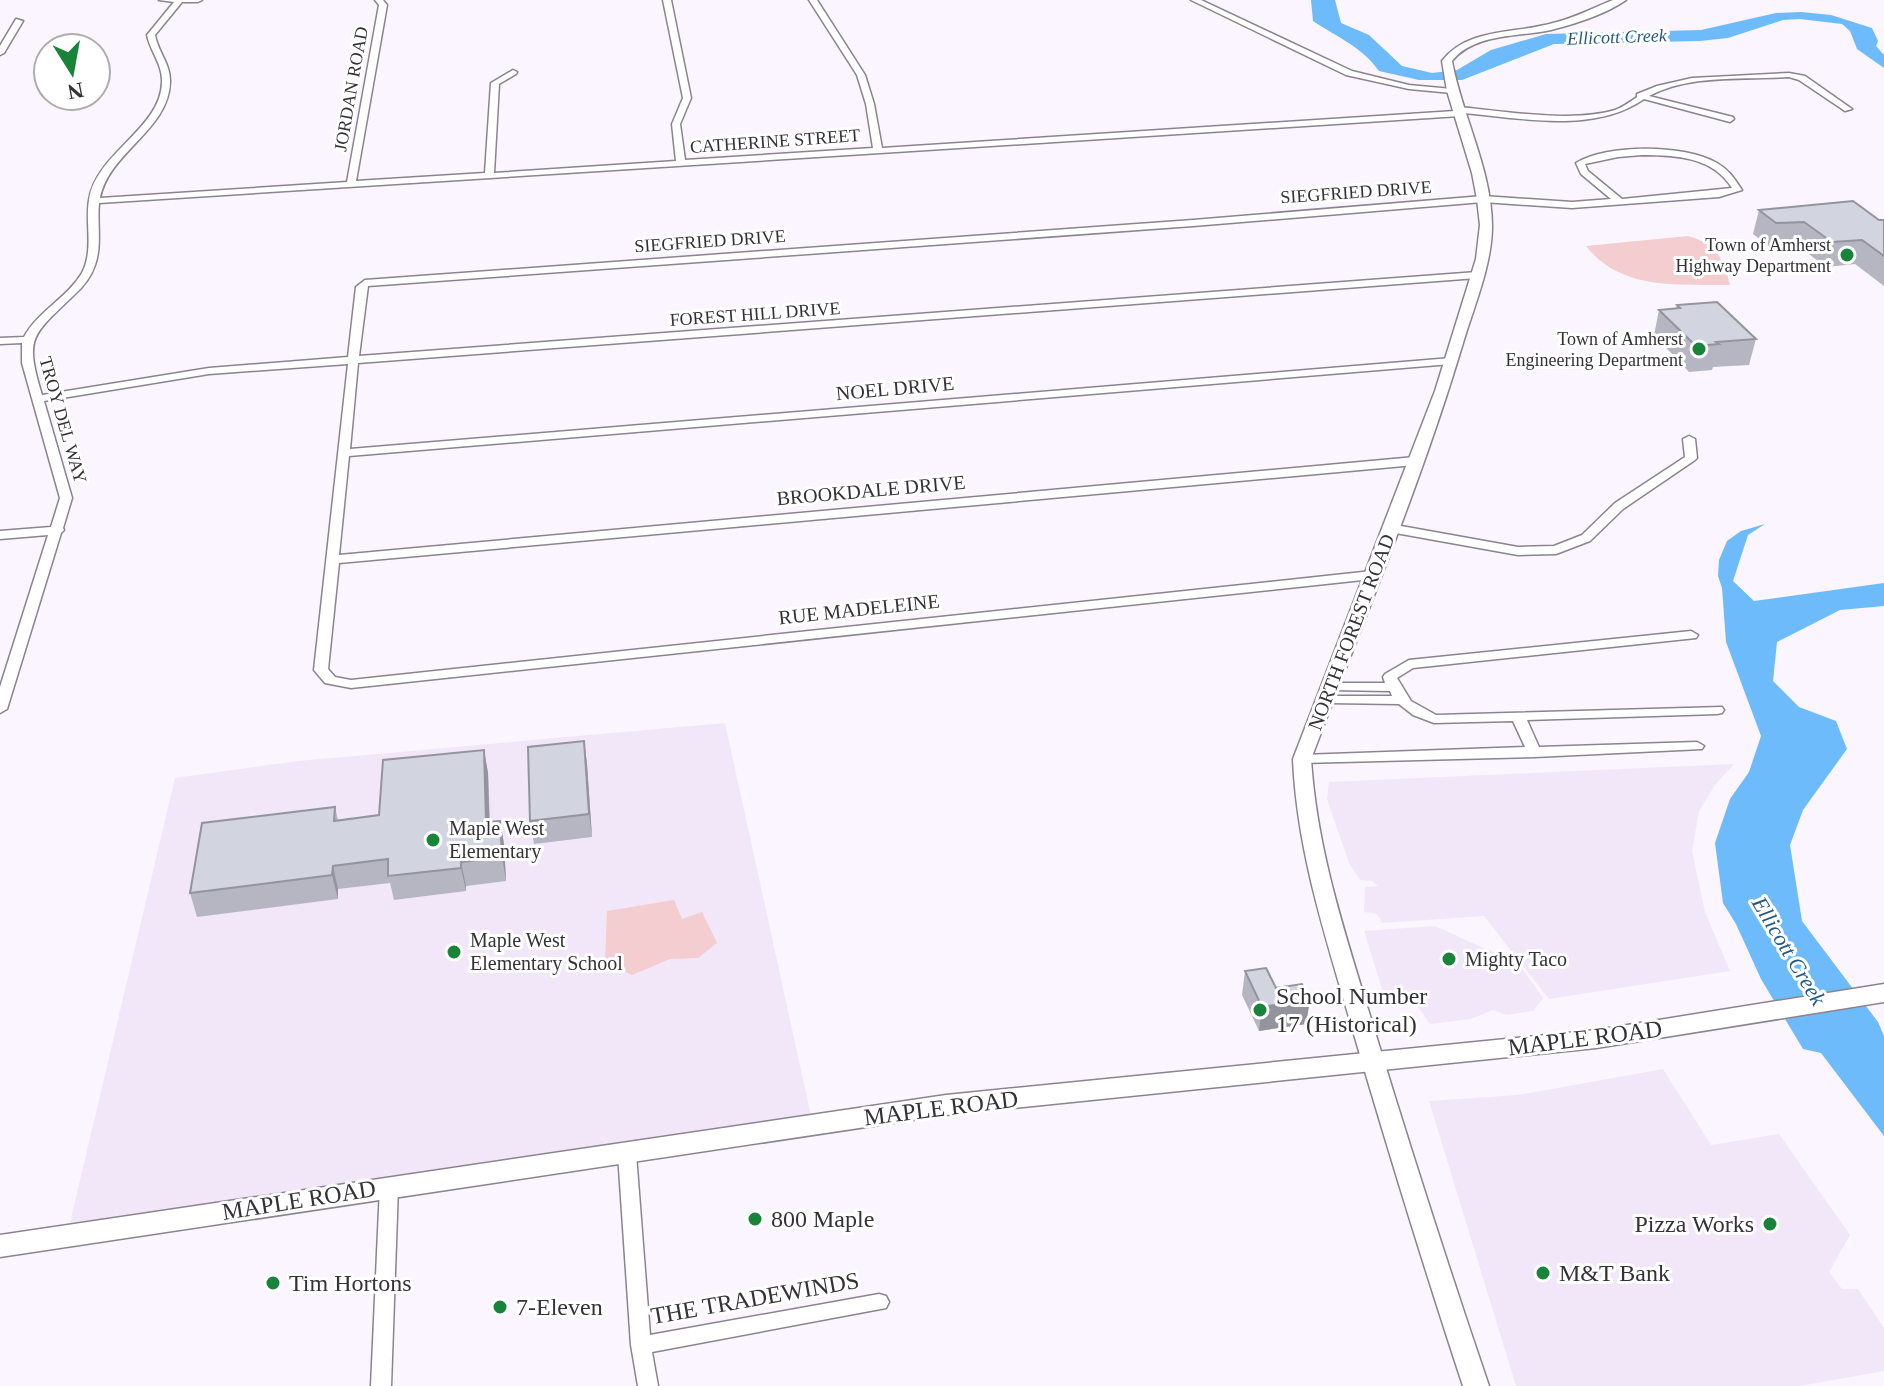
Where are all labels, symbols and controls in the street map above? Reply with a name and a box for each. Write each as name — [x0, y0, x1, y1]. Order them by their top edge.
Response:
street label: JORDAN ROAD — [330, 25, 372, 153]
water label: Ellicott Creek — [1566, 25, 1668, 49]
north arrow — [32, 32, 112, 112]
text: N — [65, 77, 86, 105]
street label: CATHERINE STREET — [689, 125, 861, 157]
street label: SIEGFRIED DRIVE — [1280, 177, 1432, 207]
street label: SIEGFRIED DRIVE — [634, 226, 786, 256]
place label: Town of Amherst Highway Department — [1676, 235, 1831, 276]
marker: Town of Amherst Highway Department — [1838, 246, 1856, 264]
street label: FOREST HILL DRIVE — [669, 298, 841, 330]
place label: Town of Amherst Engineering Department — [1506, 329, 1683, 370]
marker: Town of Amherst Engineering Department — [1690, 340, 1708, 358]
street label: TROY DEL WAY — [35, 354, 91, 486]
street label: NOEL DRIVE — [835, 372, 955, 404]
street label: BROOKDALE DRIVE — [776, 471, 966, 509]
street label: NORTH FOREST ROAD — [1303, 531, 1399, 733]
street label: RUE MADELEINE — [777, 590, 941, 628]
place label: Maple West Elementary — [449, 817, 545, 863]
marker: Maple West Elementary — [424, 831, 442, 849]
water label: Ellicott Creek — [1746, 891, 1832, 1011]
place label: Maple West Elementary School — [470, 929, 623, 975]
marker: Maple West Elementary School — [445, 943, 463, 961]
place label: Mighty Taco — [1465, 948, 1567, 971]
marker: Mighty Taco — [1440, 950, 1458, 968]
place label: School Number 17 (Historical) — [1276, 983, 1427, 1037]
marker: School Number 17 (Historical) — [1251, 1001, 1269, 1019]
street label: MAPLE ROAD — [1506, 1016, 1664, 1060]
street label: MAPLE ROAD — [862, 1086, 1020, 1130]
street label: MAPLE ROAD — [220, 1175, 378, 1225]
place label: 800 Maple — [771, 1206, 874, 1232]
marker: 800 Maple — [746, 1210, 764, 1228]
place label: Pizza Works — [1634, 1211, 1754, 1237]
marker: Pizza Works — [1761, 1215, 1779, 1233]
place label: M&T Bank — [1559, 1260, 1670, 1286]
marker: M&T Bank — [1534, 1264, 1552, 1282]
street label: THE TRADEWINDS — [649, 1267, 861, 1329]
place label: Tim Hortons — [289, 1270, 411, 1296]
marker: Tim Hortons — [264, 1274, 282, 1292]
place label: 7-Eleven — [516, 1294, 603, 1320]
marker: 7-Eleven — [491, 1298, 509, 1316]

